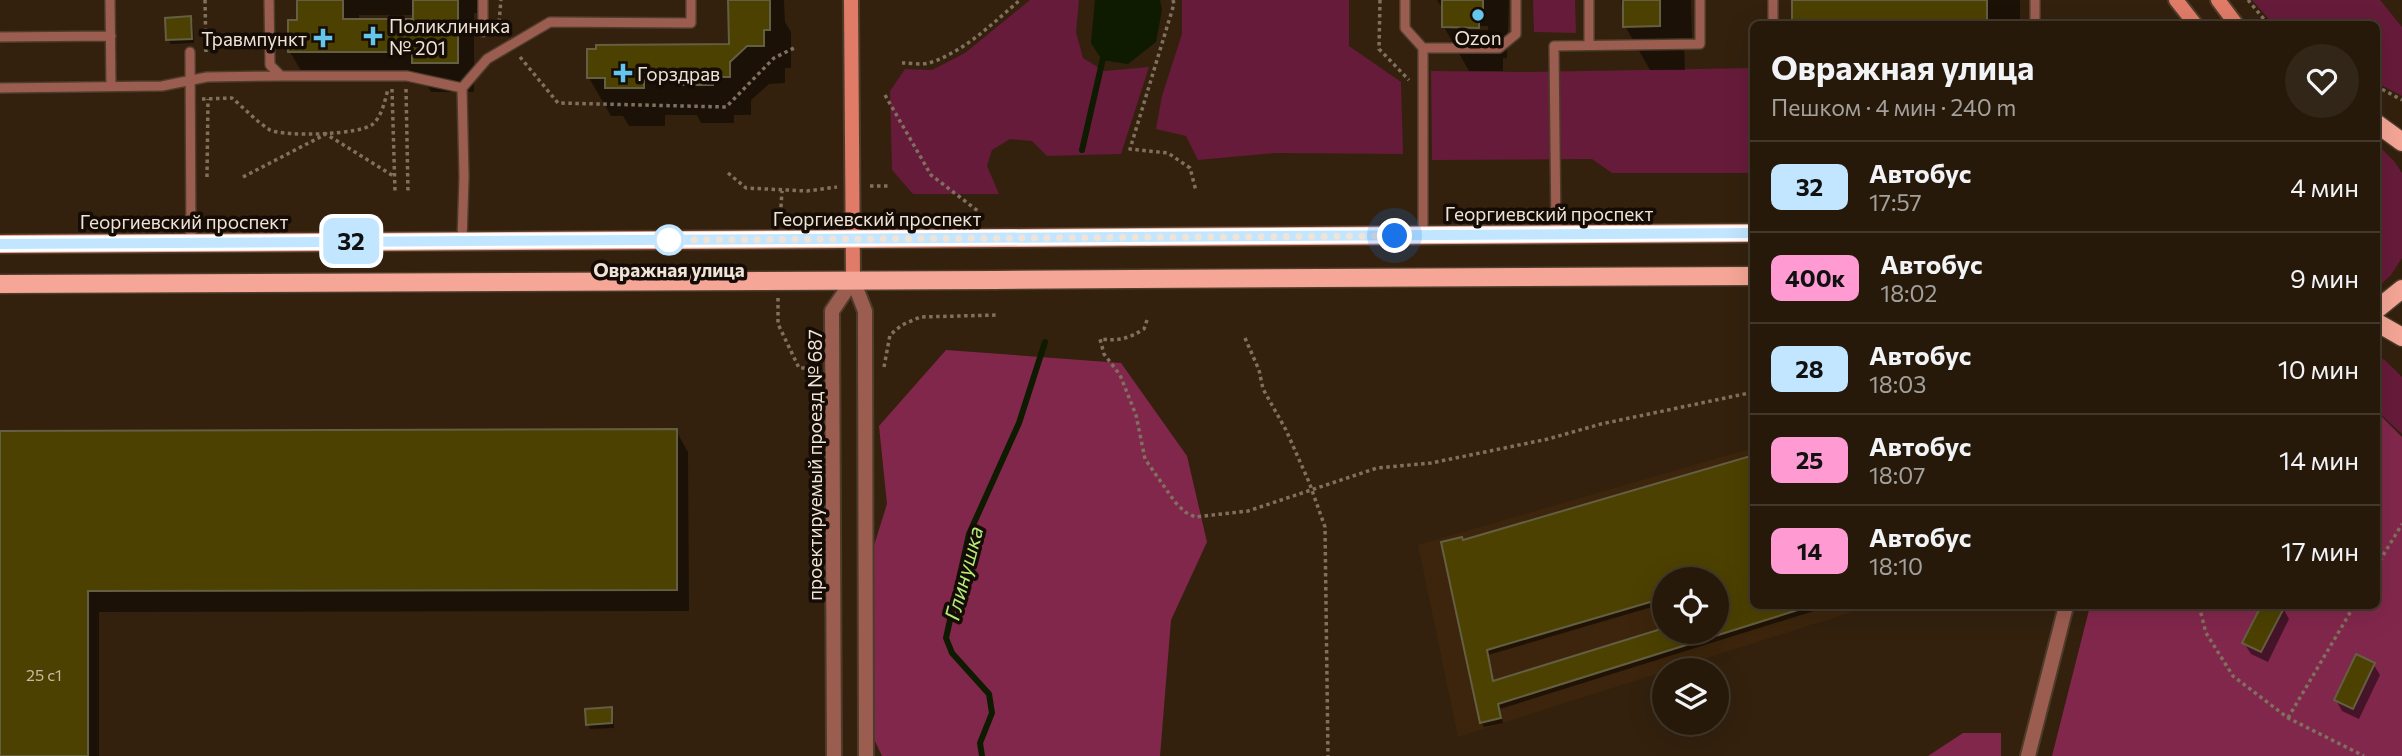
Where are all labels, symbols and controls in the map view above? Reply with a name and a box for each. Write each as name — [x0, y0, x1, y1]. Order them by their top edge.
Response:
marker: Ozon — [1470, 7, 1486, 23]
place label: Поликлиника № 201 — [389, 14, 510, 59]
marker: Поликлиника № 201 — [363, 26, 383, 46]
place label: Ozon — [1454, 26, 1502, 49]
place label: Травмпункт — [201, 27, 307, 50]
marker: Травмпункт — [313, 28, 333, 48]
button: heart — [2285, 44, 2359, 118]
text: Овражная улица — [1771, 46, 2034, 87]
place label: Горздрав — [637, 62, 720, 85]
marker: Горздрав — [615, 65, 631, 81]
text: Пешком · 4 мин · 240 m — [1771, 93, 2016, 121]
text: Автобус — [1869, 157, 1971, 188]
text: 4 мин — [2290, 171, 2359, 202]
text: 32 — [1796, 172, 1823, 201]
text: 17:57 — [1869, 188, 1922, 216]
street label: Георгиевский проспект — [1445, 202, 1653, 225]
street label: Георгиевский проспект — [773, 207, 981, 230]
street label: Георгиевский проспект — [80, 210, 288, 233]
line badge: 32 — [320, 218, 382, 264]
your location — [1377, 218, 1412, 253]
marker: Овражная улица — [654, 225, 684, 255]
text: 32 — [337, 226, 365, 255]
text: Автобус — [1880, 248, 1983, 279]
place label: Овражная улица — [593, 258, 745, 281]
text: 9 мин — [2290, 262, 2359, 293]
text: 400к — [1785, 263, 1845, 292]
text: 18:02 — [1880, 279, 1937, 307]
street label: проектируемый проезд № 687 — [803, 329, 826, 601]
text: Автобус — [1869, 339, 1971, 370]
text: 10 мин — [2278, 353, 2359, 384]
text: 28 — [1795, 354, 1824, 383]
text: 18:03 — [1869, 370, 1926, 398]
text: Автобус — [1869, 430, 1971, 461]
text: 14 мин — [2279, 444, 2359, 475]
text: 25 — [1796, 445, 1823, 474]
text: 18:07 — [1869, 461, 1925, 489]
text: Автобус — [1869, 521, 1971, 552]
water label: Глинушка — [938, 523, 988, 623]
text: 17 мин — [2281, 535, 2359, 566]
text: 14 — [1797, 536, 1822, 565]
text: 18:10 — [1869, 552, 1923, 580]
map controls — [1652, 567, 1729, 735]
button: locate — [1652, 567, 1729, 644]
button: layers — [1652, 658, 1729, 735]
house number: 25 с1 — [26, 665, 62, 684]

